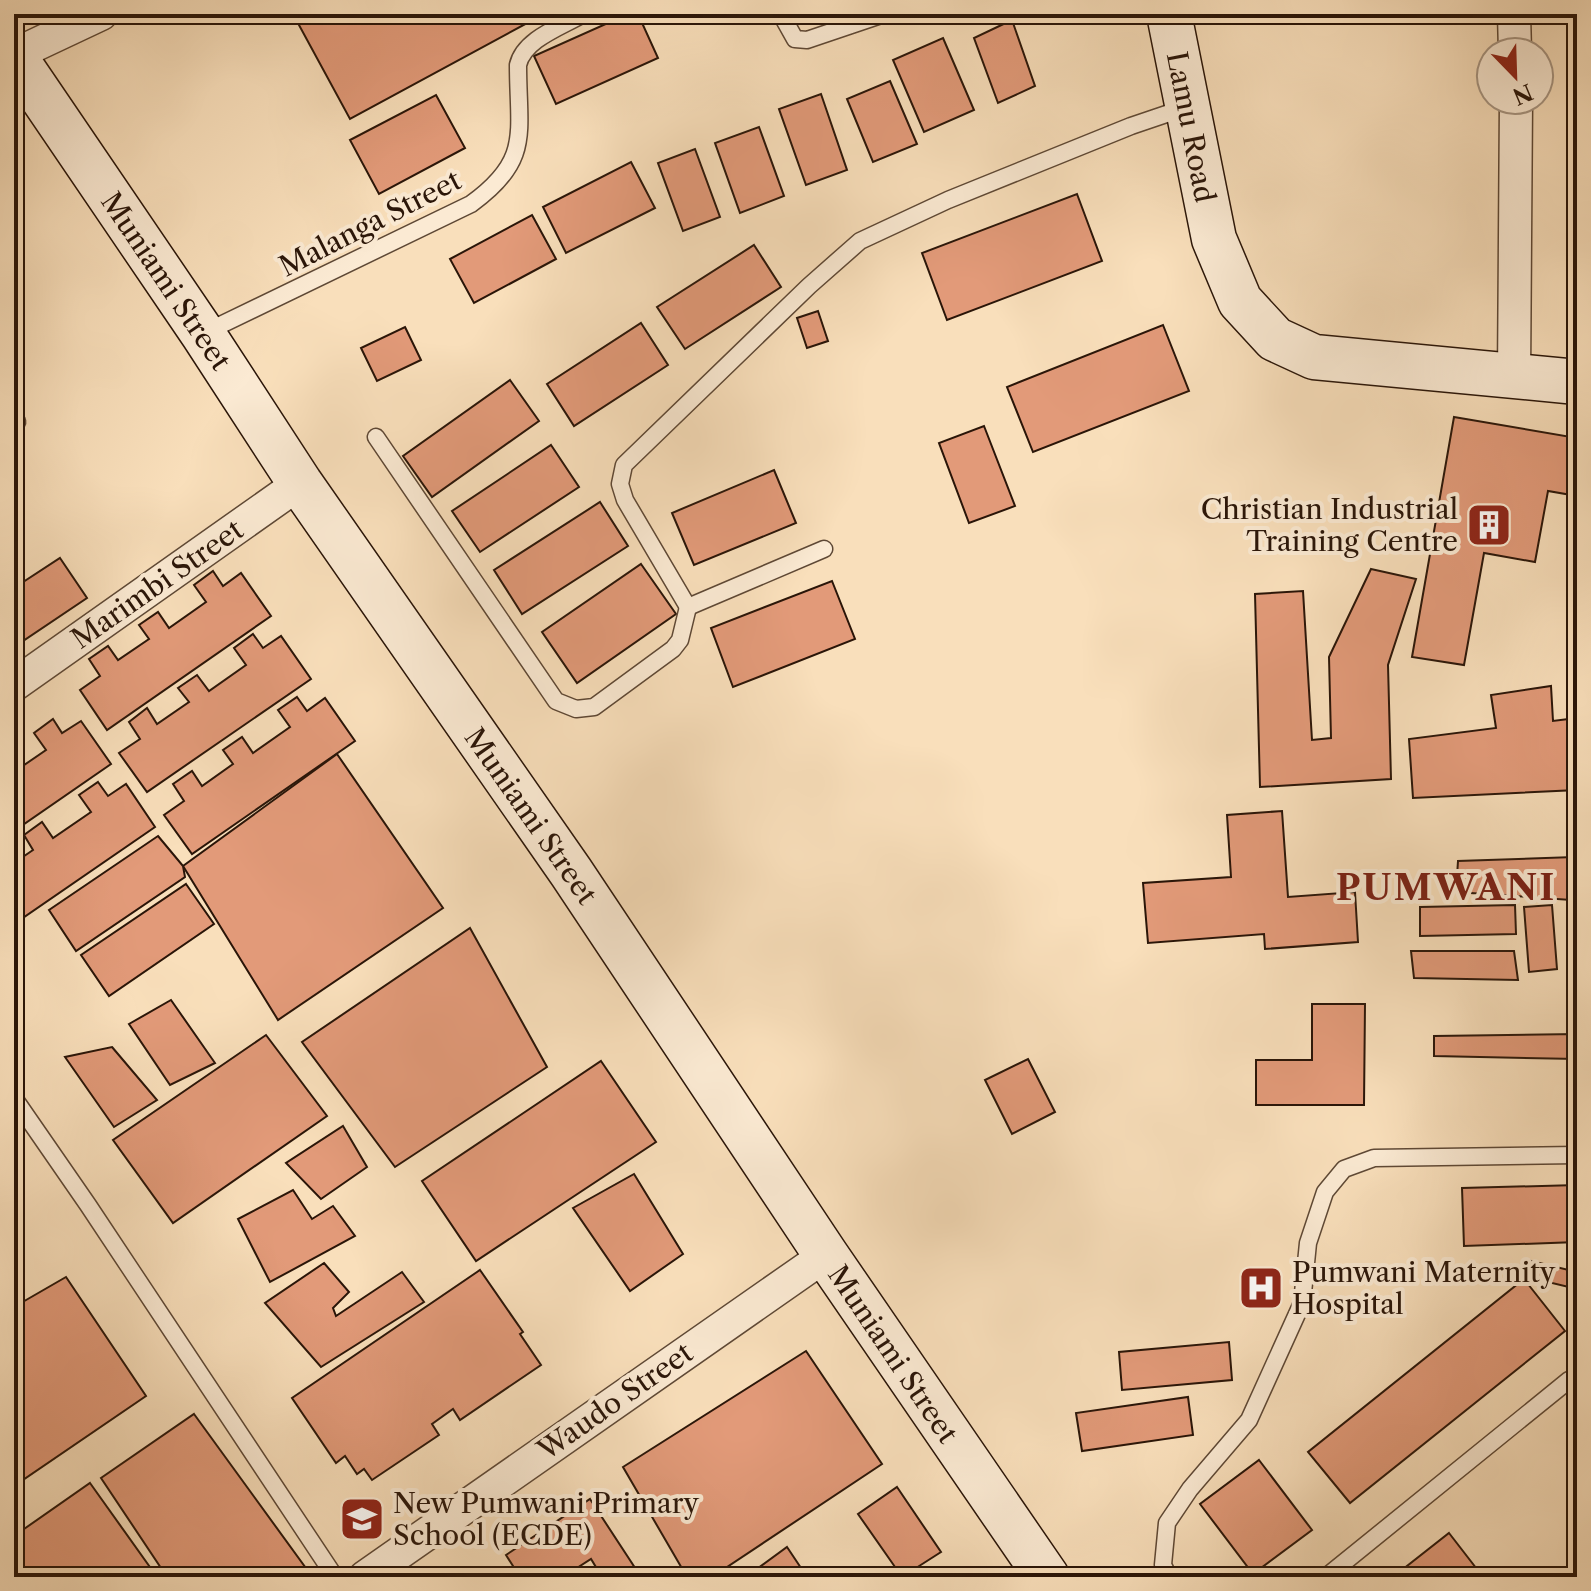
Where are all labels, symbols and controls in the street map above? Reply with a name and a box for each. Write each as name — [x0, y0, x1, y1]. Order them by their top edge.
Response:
north arrow — [1475, 36, 1555, 116]
street label: Lamu Road — [1160, 49, 1222, 205]
text: N — [1509, 78, 1537, 110]
street label: Malanga Street — [273, 163, 467, 283]
street label: Muniami Street — [94, 186, 238, 377]
place label: Christian Industrial Training Centre — [1201, 492, 1458, 558]
building icon: Christian Industrial Training Centre — [1465, 501, 1513, 549]
street label: Marimbi Street — [65, 512, 249, 656]
street label: Muniami Street — [458, 721, 604, 911]
district label: PUMWANI — [1336, 865, 1556, 909]
place label: Pumwani Maternity Hospital — [1292, 1255, 1556, 1321]
street label: Muniami Street — [821, 1259, 965, 1450]
hospital icon: Pumwani Maternity Hospital — [1237, 1264, 1285, 1312]
street label: Waudo Street — [530, 1335, 699, 1467]
place label: New Pumwani Primary School (ECDE) — [393, 1486, 700, 1552]
school or university icon: New Pumwani Primary School (ECDE) — [338, 1495, 386, 1543]

